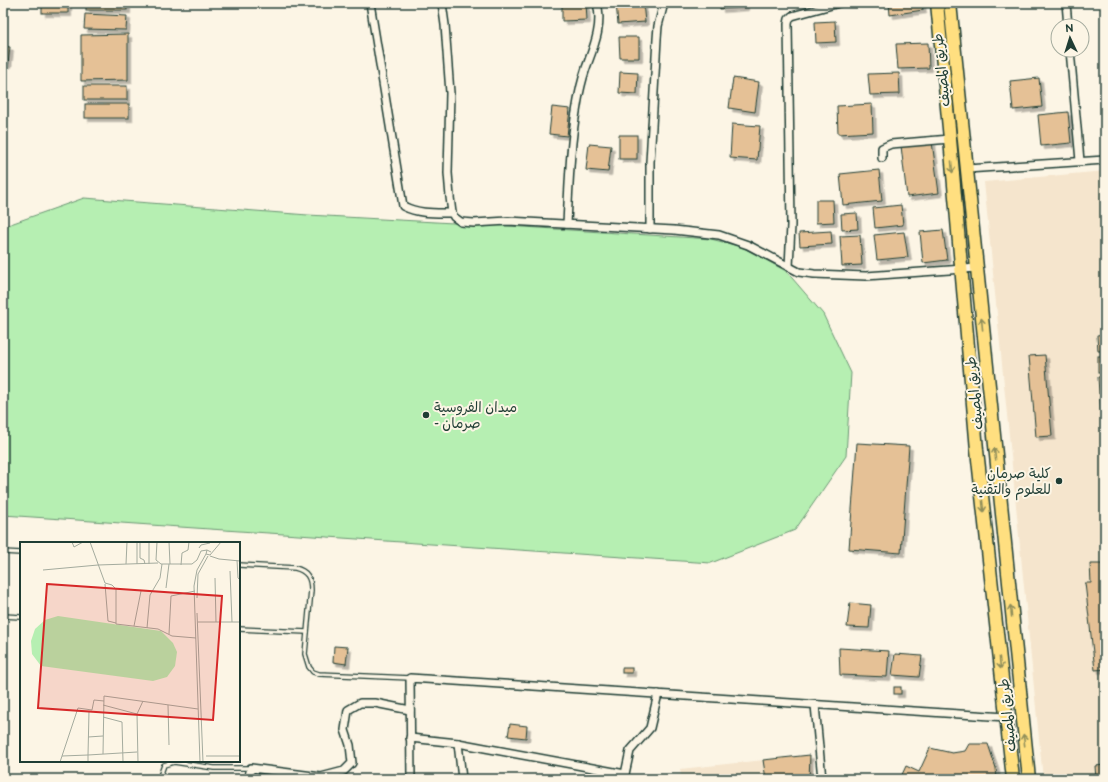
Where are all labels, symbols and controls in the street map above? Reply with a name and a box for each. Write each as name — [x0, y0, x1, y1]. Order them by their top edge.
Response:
north arrow — [1050, 18, 1090, 58]
text: N — [1065, 22, 1074, 35]
street label: طريق المصيف — [929, 32, 954, 108]
one-way arrow — [949, 160, 956, 173]
one-way arrow — [978, 318, 986, 331]
street label: طريق المصيف — [962, 355, 987, 431]
place label: ميدان الفروسية - صرمان — [434, 399, 517, 432]
marker: ميدان الفروسية - صرمان — [421, 410, 431, 420]
one-way arrow — [991, 448, 999, 461]
place label: كلية صرمان للعلوم والتقنية — [971, 465, 1051, 501]
marker: كلية صرمان للعلوم والتقنية — [1054, 476, 1064, 486]
one-way arrow — [979, 499, 987, 512]
inset map — [20, 542, 240, 762]
one-way arrow — [1007, 605, 1015, 618]
one-way arrow — [996, 656, 1004, 669]
street label: طريق المصيف — [995, 677, 1020, 753]
one-way arrow — [1020, 734, 1028, 747]

